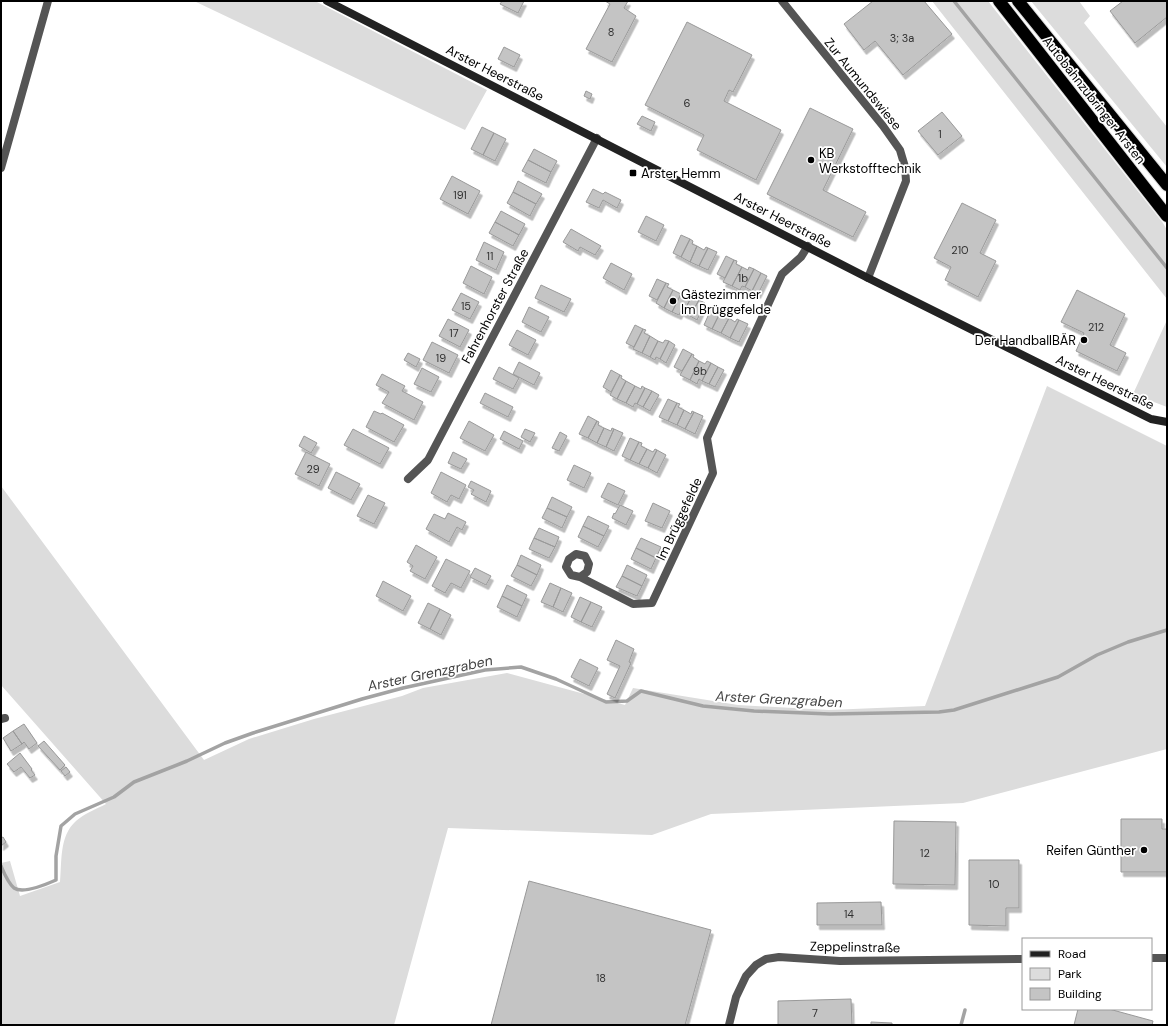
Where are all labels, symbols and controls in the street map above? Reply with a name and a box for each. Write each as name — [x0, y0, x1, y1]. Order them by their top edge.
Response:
house number: 8 — [608, 25, 614, 39]
house number: 3; 3a — [890, 31, 914, 45]
street label: Autobahnzubringer Arsten — [1039, 33, 1149, 167]
street label: Zur Aumundswiese — [821, 34, 905, 134]
street label: Arster Heerstraße — [443, 41, 547, 105]
house number: 6 — [684, 96, 691, 110]
house number: 1 — [938, 127, 942, 141]
place label: KB Werkstofftechnik — [819, 145, 922, 177]
marker: KB Werkstofftechnik — [806, 155, 816, 165]
place label: Arster Hemm — [641, 165, 721, 182]
marker: Arster Hemm — [628, 168, 638, 178]
house number: 191 — [453, 188, 467, 202]
street label: Arster Heerstraße — [731, 188, 835, 252]
house number: 210 — [951, 243, 969, 257]
street label: Fahrenhorster Straße — [458, 246, 532, 366]
house number: 11 — [487, 249, 493, 263]
house number: 1b — [738, 271, 748, 285]
place label: Gästezimmer Im Brüggefelde — [681, 286, 771, 318]
marker: Gästezimmer Im Brüggefelde — [668, 296, 678, 306]
house number: 15 — [461, 299, 471, 313]
house number: 212 — [1088, 320, 1104, 334]
house number: 17 — [449, 326, 459, 340]
place label: Der HandballBÄR — [975, 332, 1076, 349]
marker: Der HandballBÄR — [1079, 335, 1089, 345]
house number: 19 — [436, 351, 446, 365]
street label: Arster Heerstraße — [1053, 351, 1157, 413]
house number: 9b — [693, 364, 707, 378]
house number: 29 — [306, 462, 320, 476]
street label: Im Brüggefelde — [652, 475, 706, 563]
water label: Arster Grenzgraben — [365, 651, 494, 695]
water label: Arster Grenzgraben — [714, 687, 843, 711]
place label: Reifen Günther — [1046, 842, 1136, 859]
marker: Reifen Günther — [1139, 845, 1149, 855]
house number: 12 — [920, 846, 930, 860]
house number: 10 — [989, 877, 999, 891]
house number: 14 — [844, 907, 854, 921]
street label: Zeppelinstraße — [810, 938, 900, 956]
legend — [1022, 938, 1152, 1010]
text: Road — [1058, 946, 1086, 962]
text: Park — [1058, 966, 1082, 982]
house number: 18 — [596, 971, 606, 985]
text: Building — [1058, 986, 1102, 1002]
house number: 7 — [812, 1006, 818, 1020]

